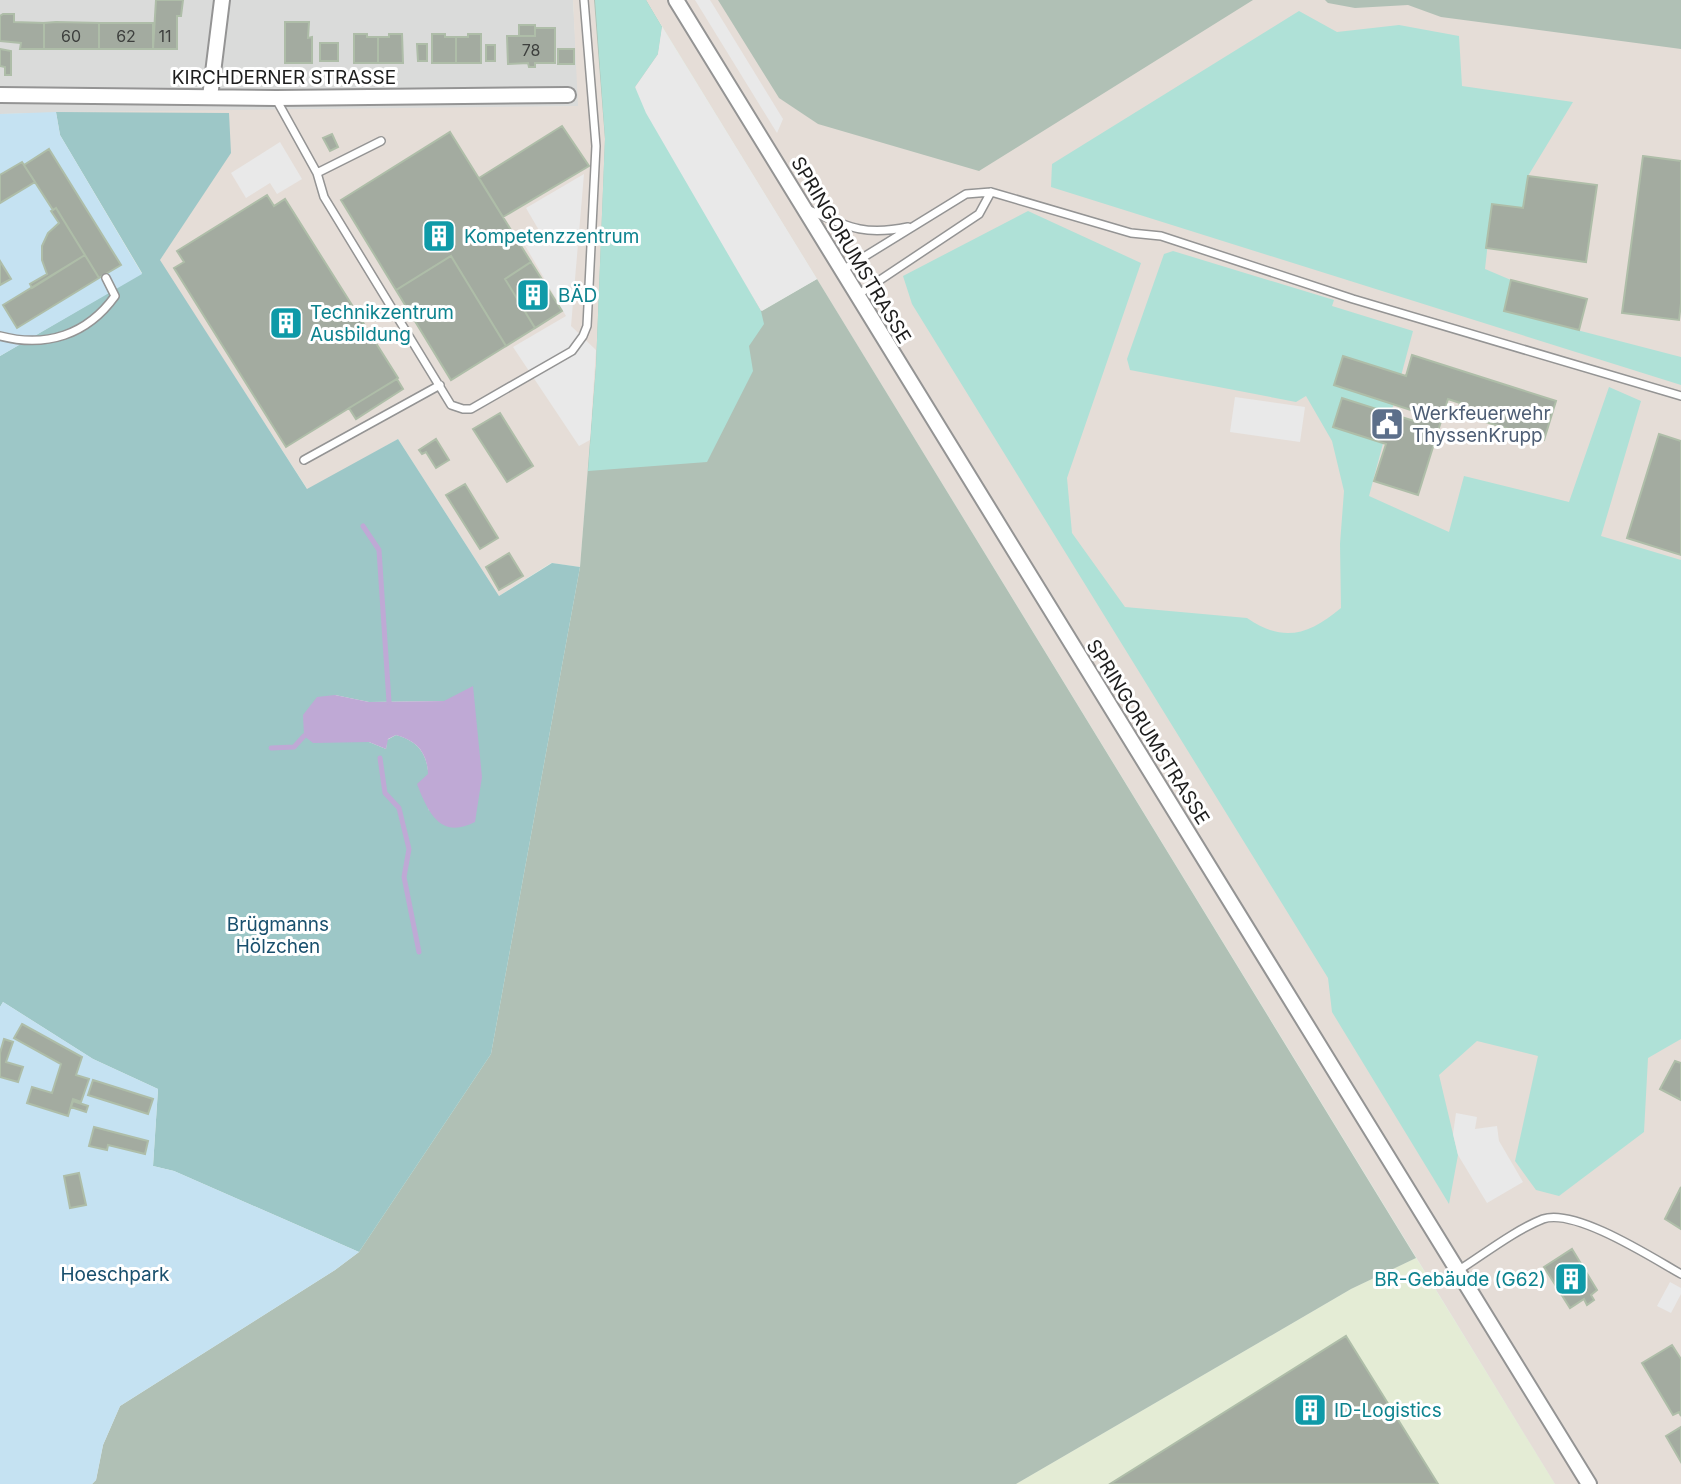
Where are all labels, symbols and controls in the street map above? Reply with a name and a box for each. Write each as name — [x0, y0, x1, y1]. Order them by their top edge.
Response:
house number: 60 — [61, 26, 81, 46]
house number: 62 — [116, 26, 136, 46]
house number: 11 — [158, 26, 172, 46]
house number: 78 — [522, 40, 540, 60]
street label: KIRCHDERNER STRASSE — [172, 66, 396, 89]
street label: SPRINGORUMSTRASSE — [786, 152, 916, 348]
building icon: Kompetenzzentrum — [420, 217, 458, 255]
place label: Kompetenzzentrum — [464, 225, 639, 248]
building icon: BÄD — [514, 276, 552, 314]
place label: BÄD — [558, 284, 597, 307]
place label: Technikzentrum Ausbildung — [310, 301, 454, 346]
building icon: Technikzentrum Ausbildung — [267, 304, 305, 342]
place label: Werkfeuerwehr ThyssenKrupp — [1412, 402, 1551, 447]
public building icon: Werkfeuerwehr ThyssenKrupp — [1368, 405, 1406, 443]
street label: SPRINGORUMSTRASSE — [1082, 635, 1214, 829]
park label: Brügmanns Hölzchen — [227, 913, 329, 958]
building icon: BR-Gebäude (G62) — [1552, 1260, 1590, 1298]
park label: Hoeschpark — [60, 1263, 170, 1286]
place label: BR-Gebäude (G62) — [1374, 1268, 1546, 1291]
building icon: ID-Logistics — [1291, 1391, 1329, 1429]
place label: ID-Logistics — [1334, 1399, 1442, 1422]

